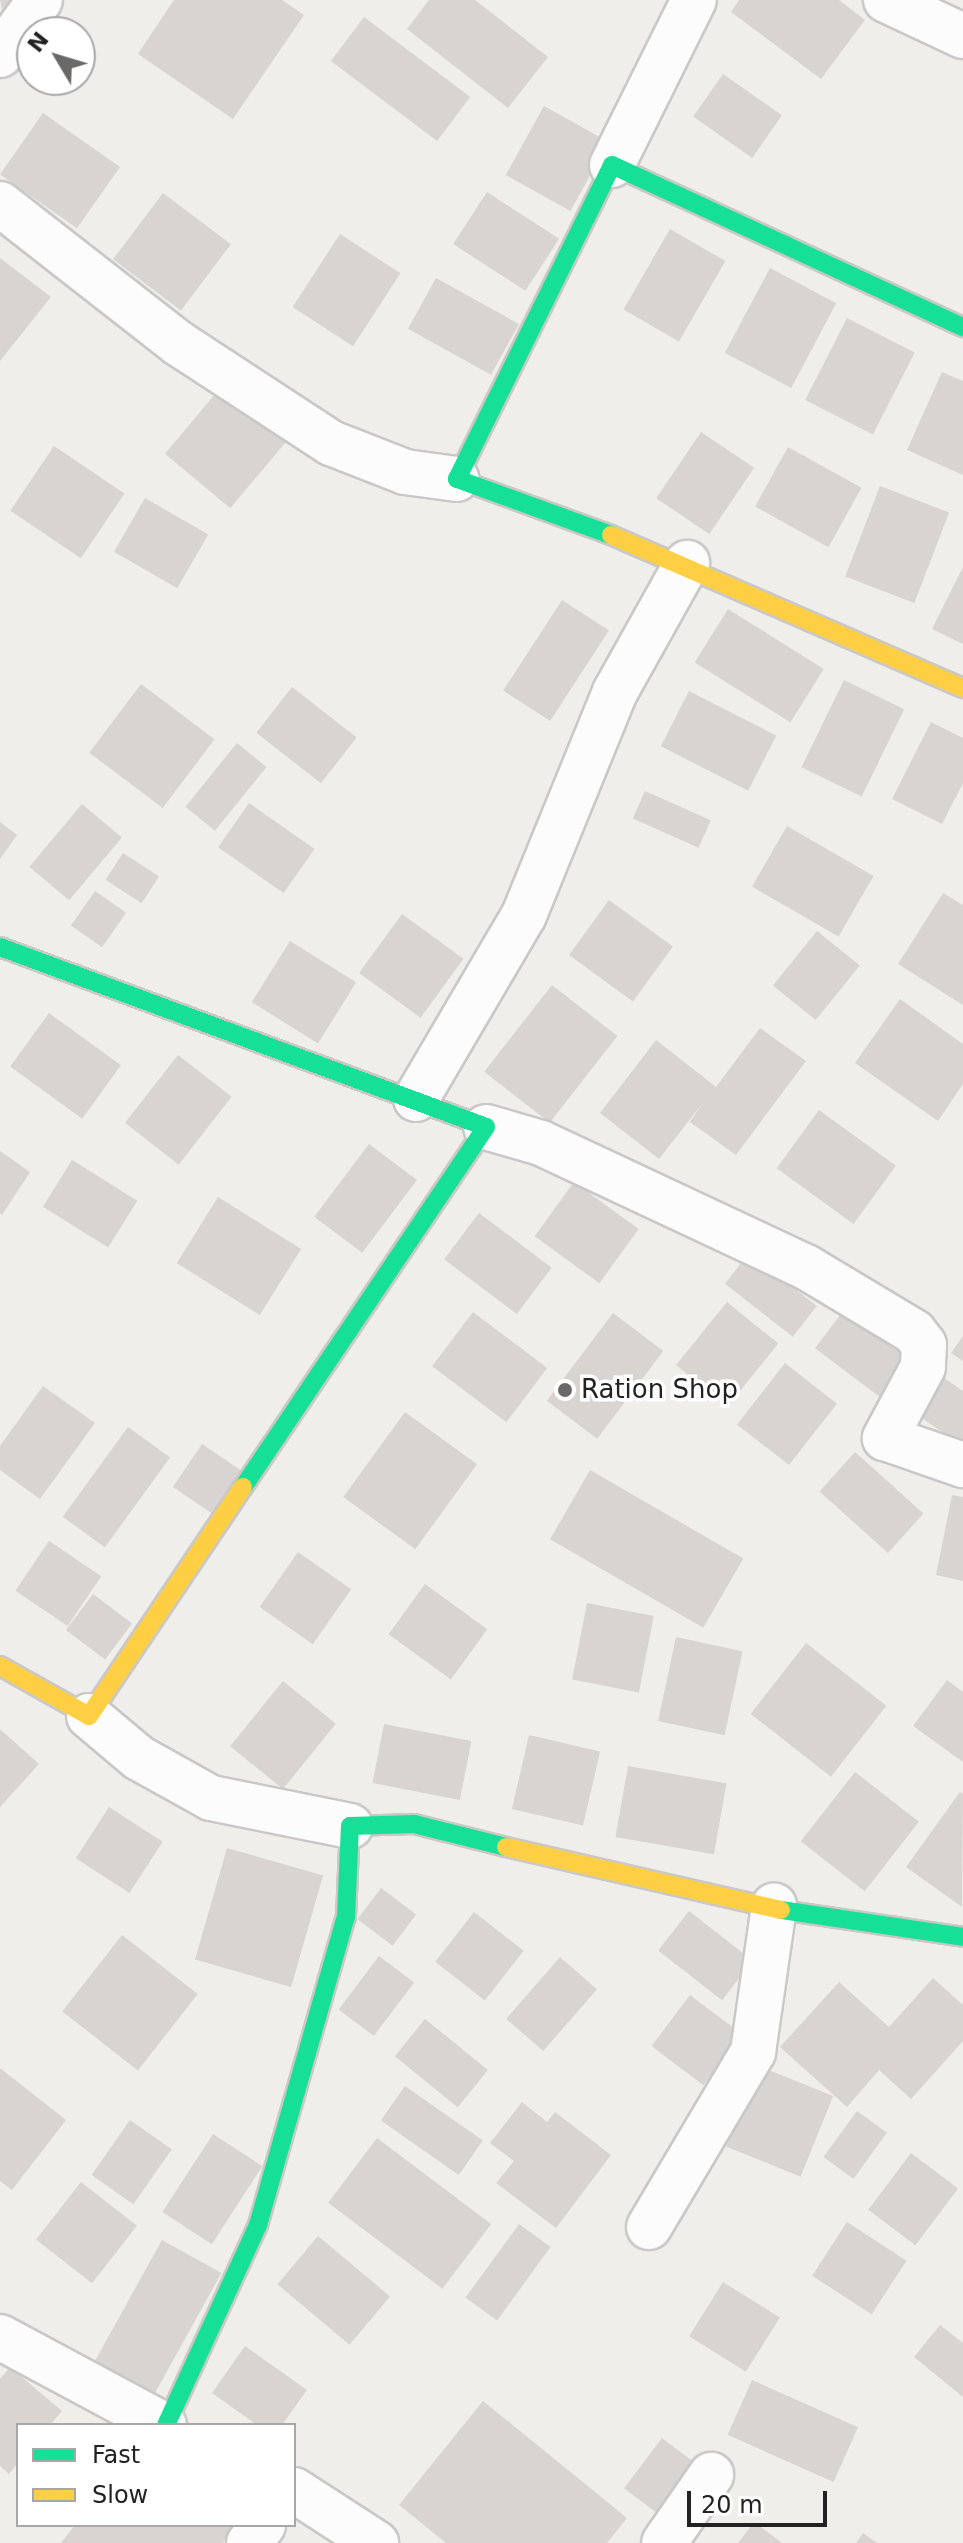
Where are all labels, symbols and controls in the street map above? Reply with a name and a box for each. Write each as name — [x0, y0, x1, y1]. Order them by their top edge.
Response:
north arrow — [16, 16, 96, 96]
text: N — [23, 27, 54, 57]
place label: Ration Shop — [581, 1374, 738, 1406]
marker: Ration Shop — [556, 1381, 574, 1399]
legend — [16, 2423, 296, 2527]
text: Fast — [92, 2441, 140, 2469]
scale bar — [691, 2475, 831, 2525]
text: Slow — [92, 2481, 148, 2509]
text: 20 m — [701, 2491, 763, 2519]

